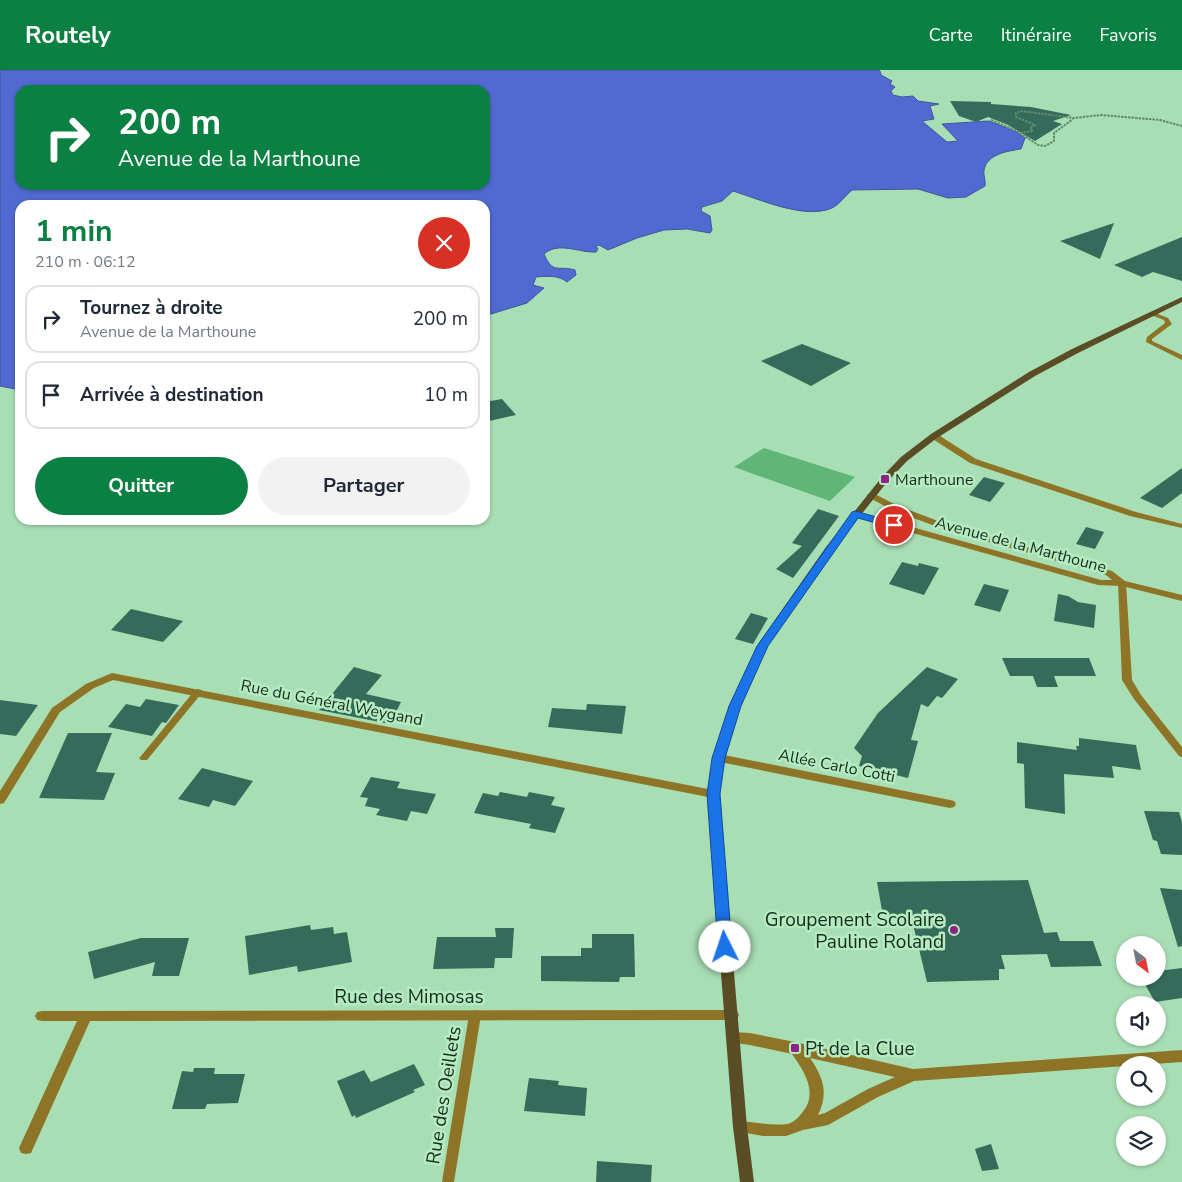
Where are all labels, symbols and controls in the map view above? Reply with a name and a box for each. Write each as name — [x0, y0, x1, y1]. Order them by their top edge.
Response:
text: Routely — [25, 19, 111, 51]
text: Carte — [929, 23, 973, 47]
text: Itinéraire — [1001, 23, 1072, 47]
text: Favoris — [1100, 23, 1157, 47]
text: 200 m — [118, 99, 221, 146]
icon: right — [35, 105, 100, 170]
text: Avenue de la Marthoune — [118, 144, 360, 174]
text: 1 min — [35, 211, 113, 252]
button: close — [418, 217, 470, 269]
text: 210 m · 06:12 — [35, 251, 136, 273]
text: Tournez à droite — [80, 295, 223, 321]
icon: right — [37, 305, 65, 333]
text: 200 m — [413, 306, 468, 332]
text: Avenue de la Marthoune — [80, 321, 256, 343]
icon: arrive — [37, 381, 65, 409]
text: Arrivée à destination — [80, 382, 264, 408]
text: 10 m — [424, 382, 468, 408]
button: Quitter — [35, 457, 248, 515]
button: Partager — [258, 457, 470, 515]
place label: Marthoune — [895, 469, 973, 491]
marker: Marthoune — [879, 473, 891, 485]
pin — [873, 504, 915, 546]
icon: arrive — [880, 511, 908, 539]
street label: Avenue de la Marthoune — [933, 512, 1109, 578]
street label: Rue du Général Weygand — [239, 675, 425, 731]
street label: Allée Carlo Cotti — [777, 744, 897, 788]
place label: Groupement Scolaire Pauline Roland — [765, 907, 944, 955]
position arrow — [698, 920, 750, 972]
marker: Groupement Scolaire Pauline Roland — [948, 924, 960, 936]
north arrow — [1116, 936, 1166, 986]
map controls — [1116, 936, 1166, 1166]
street label: Rue des Mimosas — [334, 984, 484, 1010]
button: sound — [1116, 996, 1166, 1046]
street label: Rue des Oeillets — [420, 1024, 468, 1166]
place label: Pt de la Clue — [805, 1036, 915, 1062]
marker: Pt de la Clue — [789, 1042, 801, 1054]
button: search — [1116, 1056, 1166, 1106]
button: layers — [1116, 1116, 1166, 1166]

